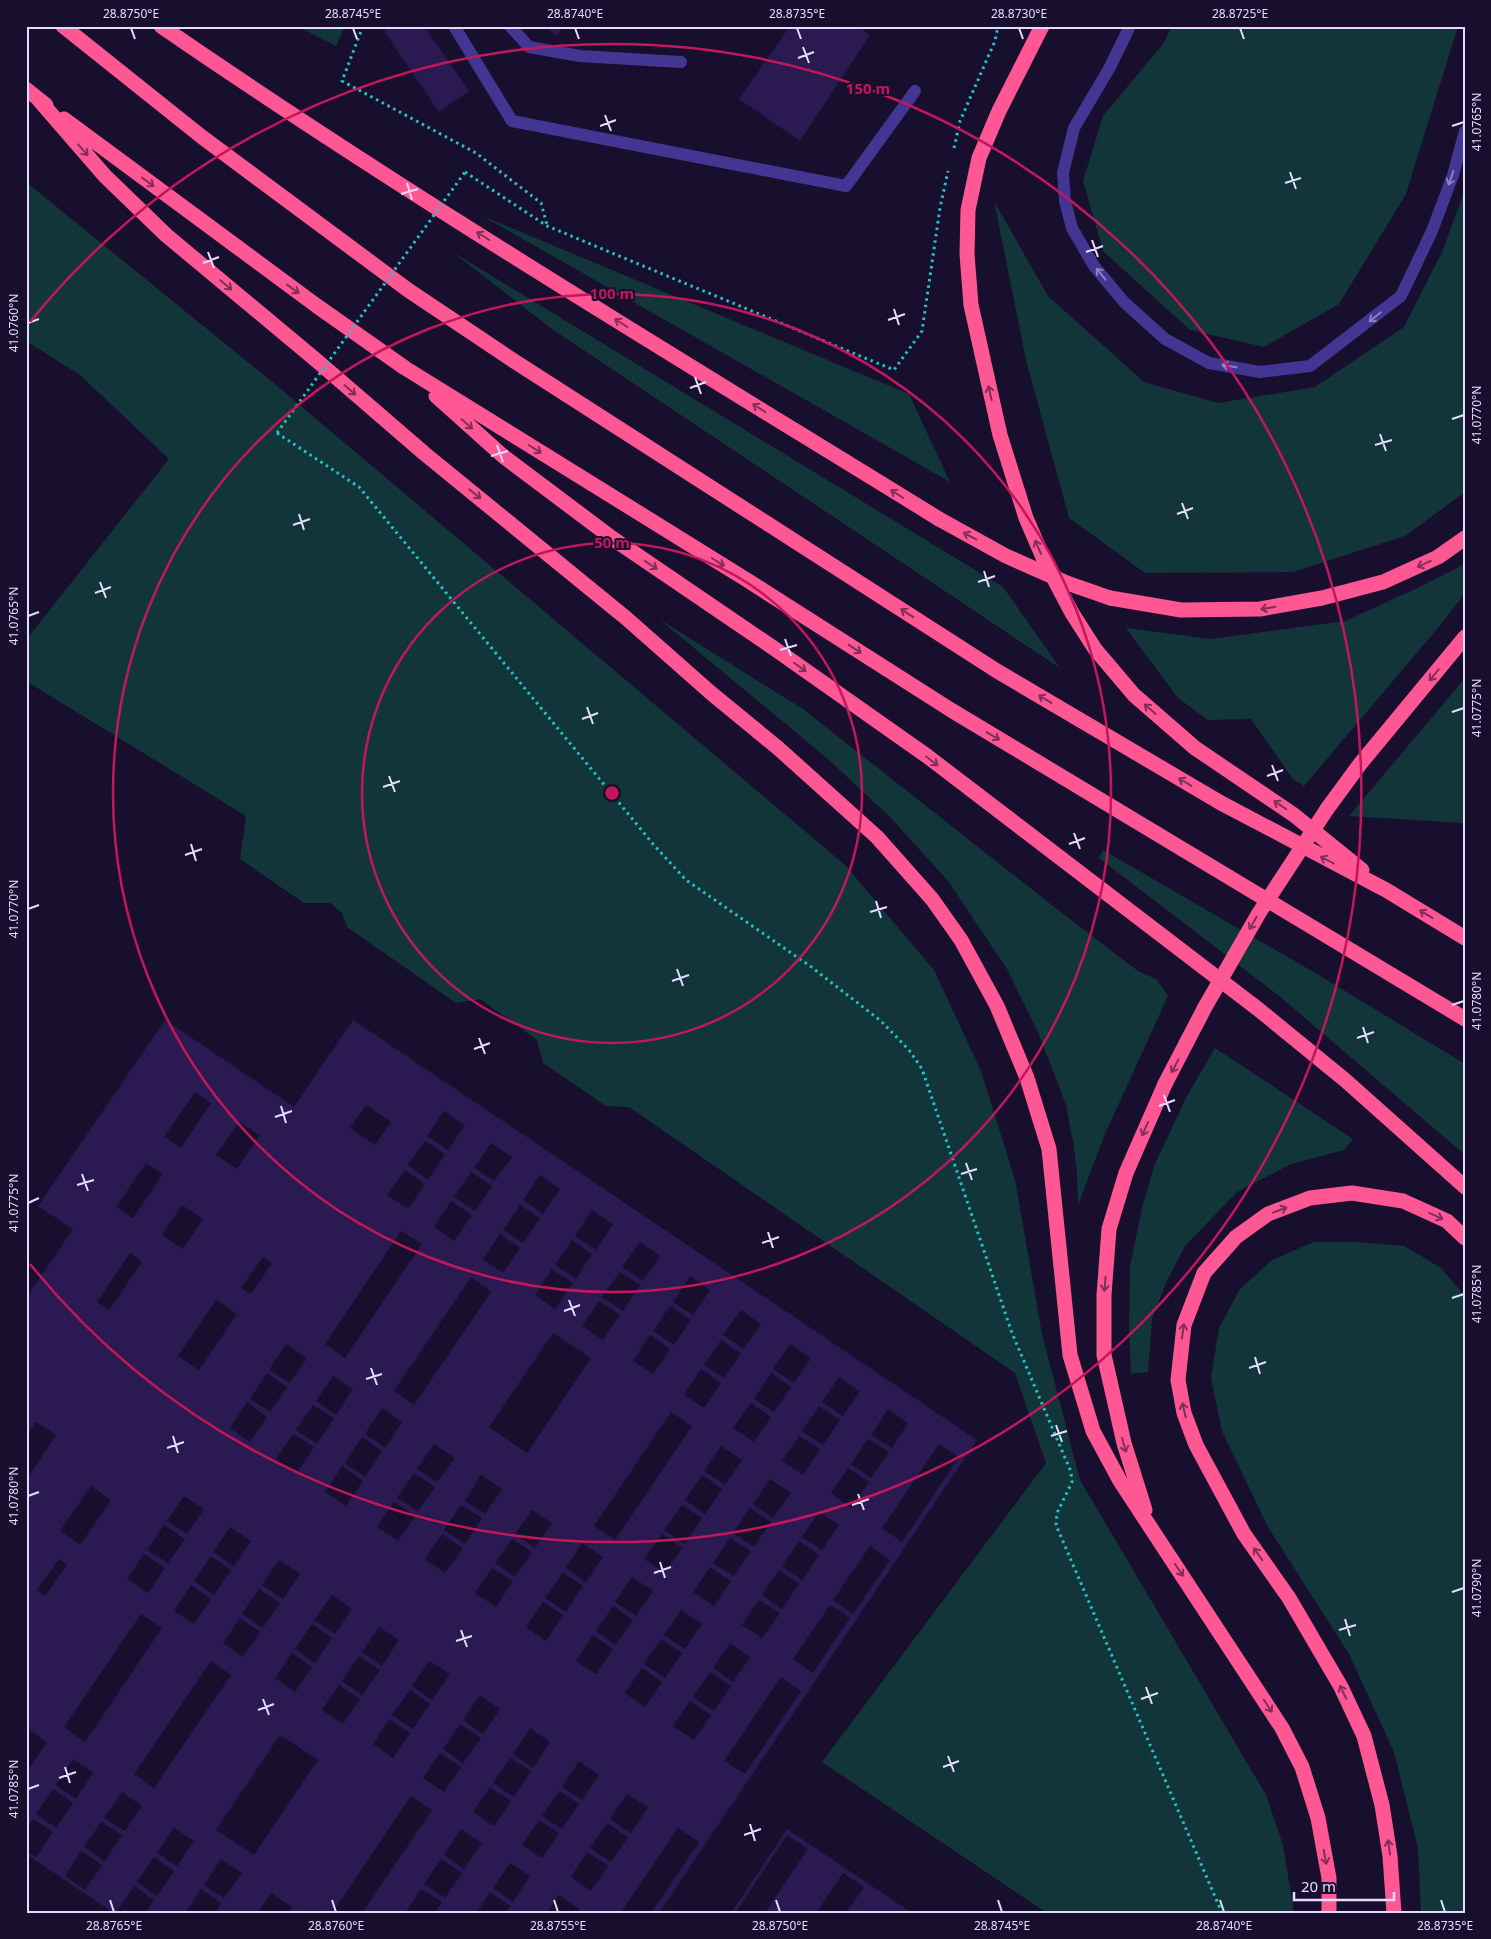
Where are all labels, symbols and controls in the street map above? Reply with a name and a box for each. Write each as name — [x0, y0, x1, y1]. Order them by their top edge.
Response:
text: 28.8750°E — [103, 5, 159, 22]
text: 28.8745°E — [325, 5, 381, 22]
text: 28.8740°E — [547, 5, 603, 22]
text: 28.8735°E — [769, 5, 825, 22]
text: 28.8730°E — [991, 5, 1047, 22]
text: 28.8725°E — [1212, 5, 1268, 22]
text: 150 m — [846, 78, 890, 98]
text: 41.0765°N — [1468, 93, 1485, 151]
one-way arrow — [77, 143, 88, 156]
one-way arrow — [1446, 169, 1455, 185]
one-way arrow — [141, 177, 155, 187]
one-way arrow — [476, 231, 490, 242]
one-way arrow — [1095, 268, 1106, 281]
one-way arrow — [219, 280, 232, 291]
one-way arrow — [286, 283, 299, 294]
text: 100 m — [590, 283, 634, 303]
text: 41.0760°N — [5, 294, 22, 352]
one-way arrow — [1368, 312, 1381, 323]
one-way arrow — [614, 317, 628, 327]
one-way arrow — [1222, 361, 1238, 371]
one-way arrow — [344, 384, 357, 395]
one-way arrow — [985, 385, 994, 401]
text: 41.0770°N — [1468, 386, 1485, 444]
one-way arrow — [752, 403, 766, 413]
one-way arrow — [461, 418, 474, 430]
one-way arrow — [528, 444, 542, 454]
one-way arrow — [891, 488, 905, 498]
one-way arrow — [468, 489, 481, 500]
one-way arrow — [962, 531, 977, 541]
text: 50 m — [594, 532, 630, 552]
one-way arrow — [1033, 540, 1043, 555]
one-way arrow — [711, 557, 725, 567]
one-way arrow — [1416, 559, 1431, 569]
one-way arrow — [644, 560, 658, 570]
text: 41.0765°N — [5, 587, 22, 645]
one-way arrow — [1260, 603, 1276, 613]
one-way arrow — [901, 608, 915, 618]
one-way arrow — [848, 644, 862, 654]
one-way arrow — [793, 662, 807, 672]
one-way arrow — [1428, 668, 1439, 681]
text: 41.0775°N — [1468, 679, 1485, 737]
one-way arrow — [1039, 694, 1053, 704]
one-way arrow — [1143, 703, 1156, 714]
one-way arrow — [985, 731, 999, 741]
one-way arrow — [925, 756, 939, 766]
one-way arrow — [1178, 776, 1193, 786]
centre of rings — [603, 784, 621, 802]
one-way arrow — [1273, 800, 1287, 810]
one-way arrow — [1320, 855, 1335, 865]
text: 41.0770°N — [5, 880, 22, 938]
one-way arrow — [1419, 908, 1433, 918]
one-way arrow — [1248, 916, 1258, 931]
text: 41.0780°N — [1468, 972, 1485, 1030]
one-way arrow — [1170, 1058, 1180, 1073]
one-way arrow — [1140, 1121, 1150, 1136]
text: 41.0775°N — [5, 1174, 22, 1232]
one-way arrow — [1272, 1205, 1287, 1214]
one-way arrow — [1428, 1212, 1443, 1222]
text: 41.0785°N — [1468, 1265, 1485, 1323]
one-way arrow — [1100, 1276, 1109, 1292]
one-way arrow — [1179, 1324, 1189, 1340]
one-way arrow — [1179, 1402, 1188, 1418]
one-way arrow — [1120, 1436, 1130, 1452]
text: 41.0780°N — [5, 1467, 22, 1525]
one-way arrow — [1253, 1547, 1263, 1561]
text: 41.0790°N — [1468, 1559, 1485, 1617]
one-way arrow — [1174, 1563, 1184, 1577]
one-way arrow — [1338, 1685, 1347, 1700]
one-way arrow — [1263, 1699, 1273, 1713]
text: 41.0785°N — [5, 1760, 22, 1818]
one-way arrow — [1383, 1839, 1393, 1855]
one-way arrow — [1321, 1849, 1331, 1865]
scale bar — [1294, 1869, 1394, 1901]
text: 20 m — [1301, 1876, 1336, 1896]
text: 28.8765°E — [86, 1917, 142, 1934]
text: 28.8760°E — [308, 1917, 364, 1934]
text: 28.8755°E — [530, 1917, 586, 1934]
text: 28.8750°E — [752, 1917, 808, 1934]
text: 28.8745°E — [974, 1917, 1030, 1934]
text: 28.8740°E — [1196, 1917, 1252, 1934]
text: 28.8735°E — [1417, 1917, 1473, 1934]

